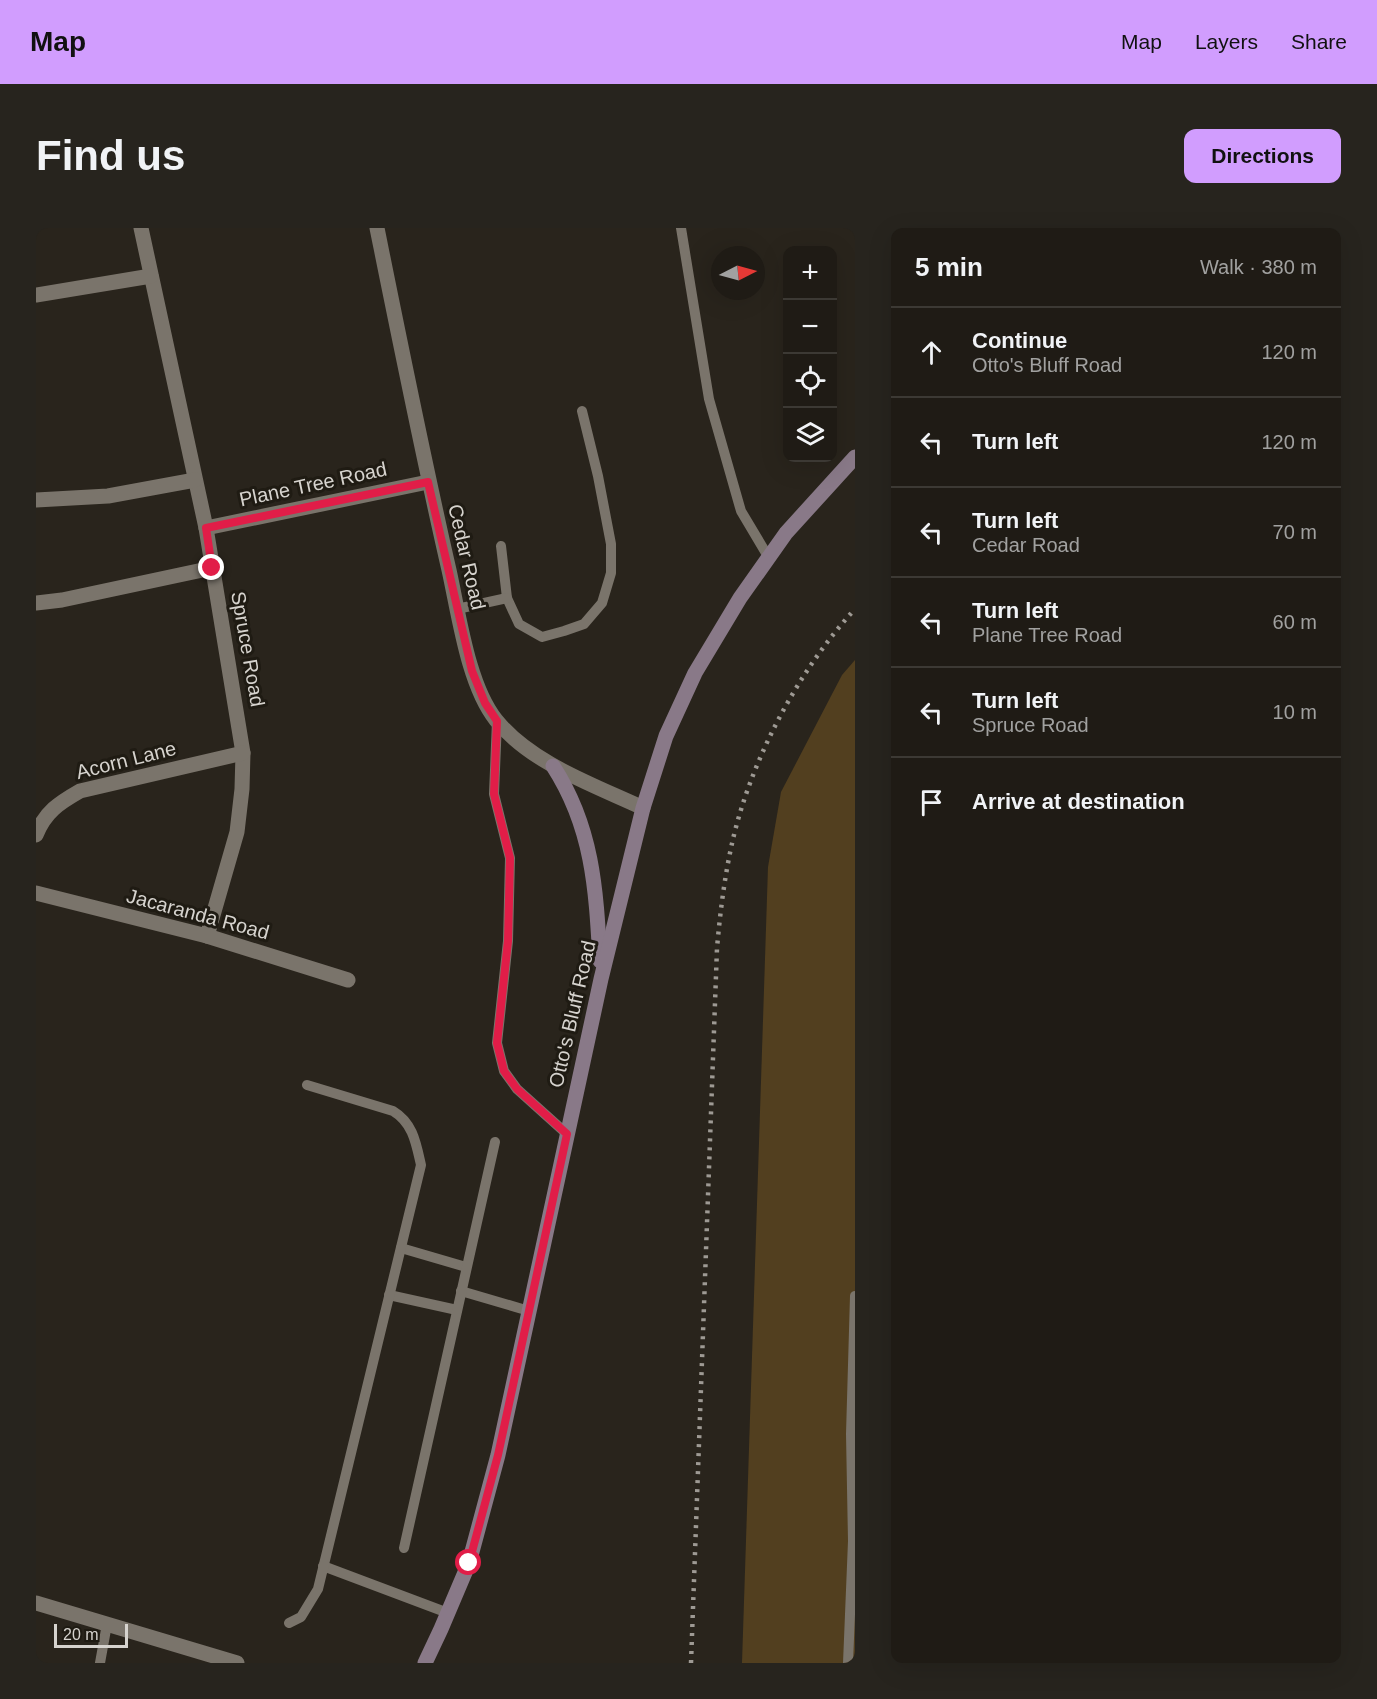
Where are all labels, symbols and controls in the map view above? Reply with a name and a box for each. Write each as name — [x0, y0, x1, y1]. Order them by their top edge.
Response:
text: Map — [30, 26, 86, 57]
text: Map — [1121, 30, 1162, 53]
text: Layers — [1195, 30, 1258, 53]
text: Share — [1291, 30, 1347, 53]
button: Directions — [1184, 129, 1341, 183]
text: Find us — [36, 132, 185, 179]
north arrow — [711, 246, 765, 300]
map controls — [783, 246, 837, 462]
button: + — [783, 246, 837, 300]
text: 5 min — [915, 252, 983, 282]
text: Walk · 380 m — [1200, 256, 1317, 278]
button: − — [783, 300, 837, 354]
text: Continue — [972, 328, 1067, 353]
icon: ahead — [915, 336, 948, 369]
text: 120 m — [1261, 341, 1317, 363]
button: locate — [783, 354, 837, 408]
text: Otto's Bluff Road — [972, 354, 1122, 376]
button: layers — [783, 408, 837, 462]
icon: left — [915, 426, 948, 459]
text: Turn left — [972, 429, 1058, 454]
text: 120 m — [1261, 431, 1317, 453]
street label: Plane Tree Road — [237, 458, 389, 510]
street label: Cedar Road — [444, 502, 490, 612]
text: Turn left — [972, 508, 1058, 533]
icon: left — [915, 516, 948, 549]
text: 70 m — [1273, 521, 1317, 543]
text: Cedar Road — [972, 534, 1080, 556]
route end — [198, 554, 224, 580]
street label: Spruce Road — [227, 590, 269, 708]
text: Turn left — [972, 598, 1058, 623]
icon: left — [915, 606, 948, 639]
text: 60 m — [1273, 611, 1317, 633]
text: Plane Tree Road — [972, 624, 1122, 646]
text: Turn left — [972, 688, 1058, 713]
icon: left — [915, 696, 948, 729]
text: 10 m — [1273, 701, 1317, 723]
text: Spruce Road — [972, 714, 1089, 736]
street label: Acorn Lane — [74, 737, 178, 783]
icon: arrive — [915, 786, 948, 819]
text: Arrive at destination — [972, 789, 1185, 814]
street label: Jacaranda Road — [124, 884, 272, 944]
street label: Otto's Bluff Road — [544, 938, 600, 1090]
route start — [455, 1549, 481, 1575]
scale bar — [54, 1621, 128, 1648]
text: 20 m — [63, 1626, 99, 1643]

